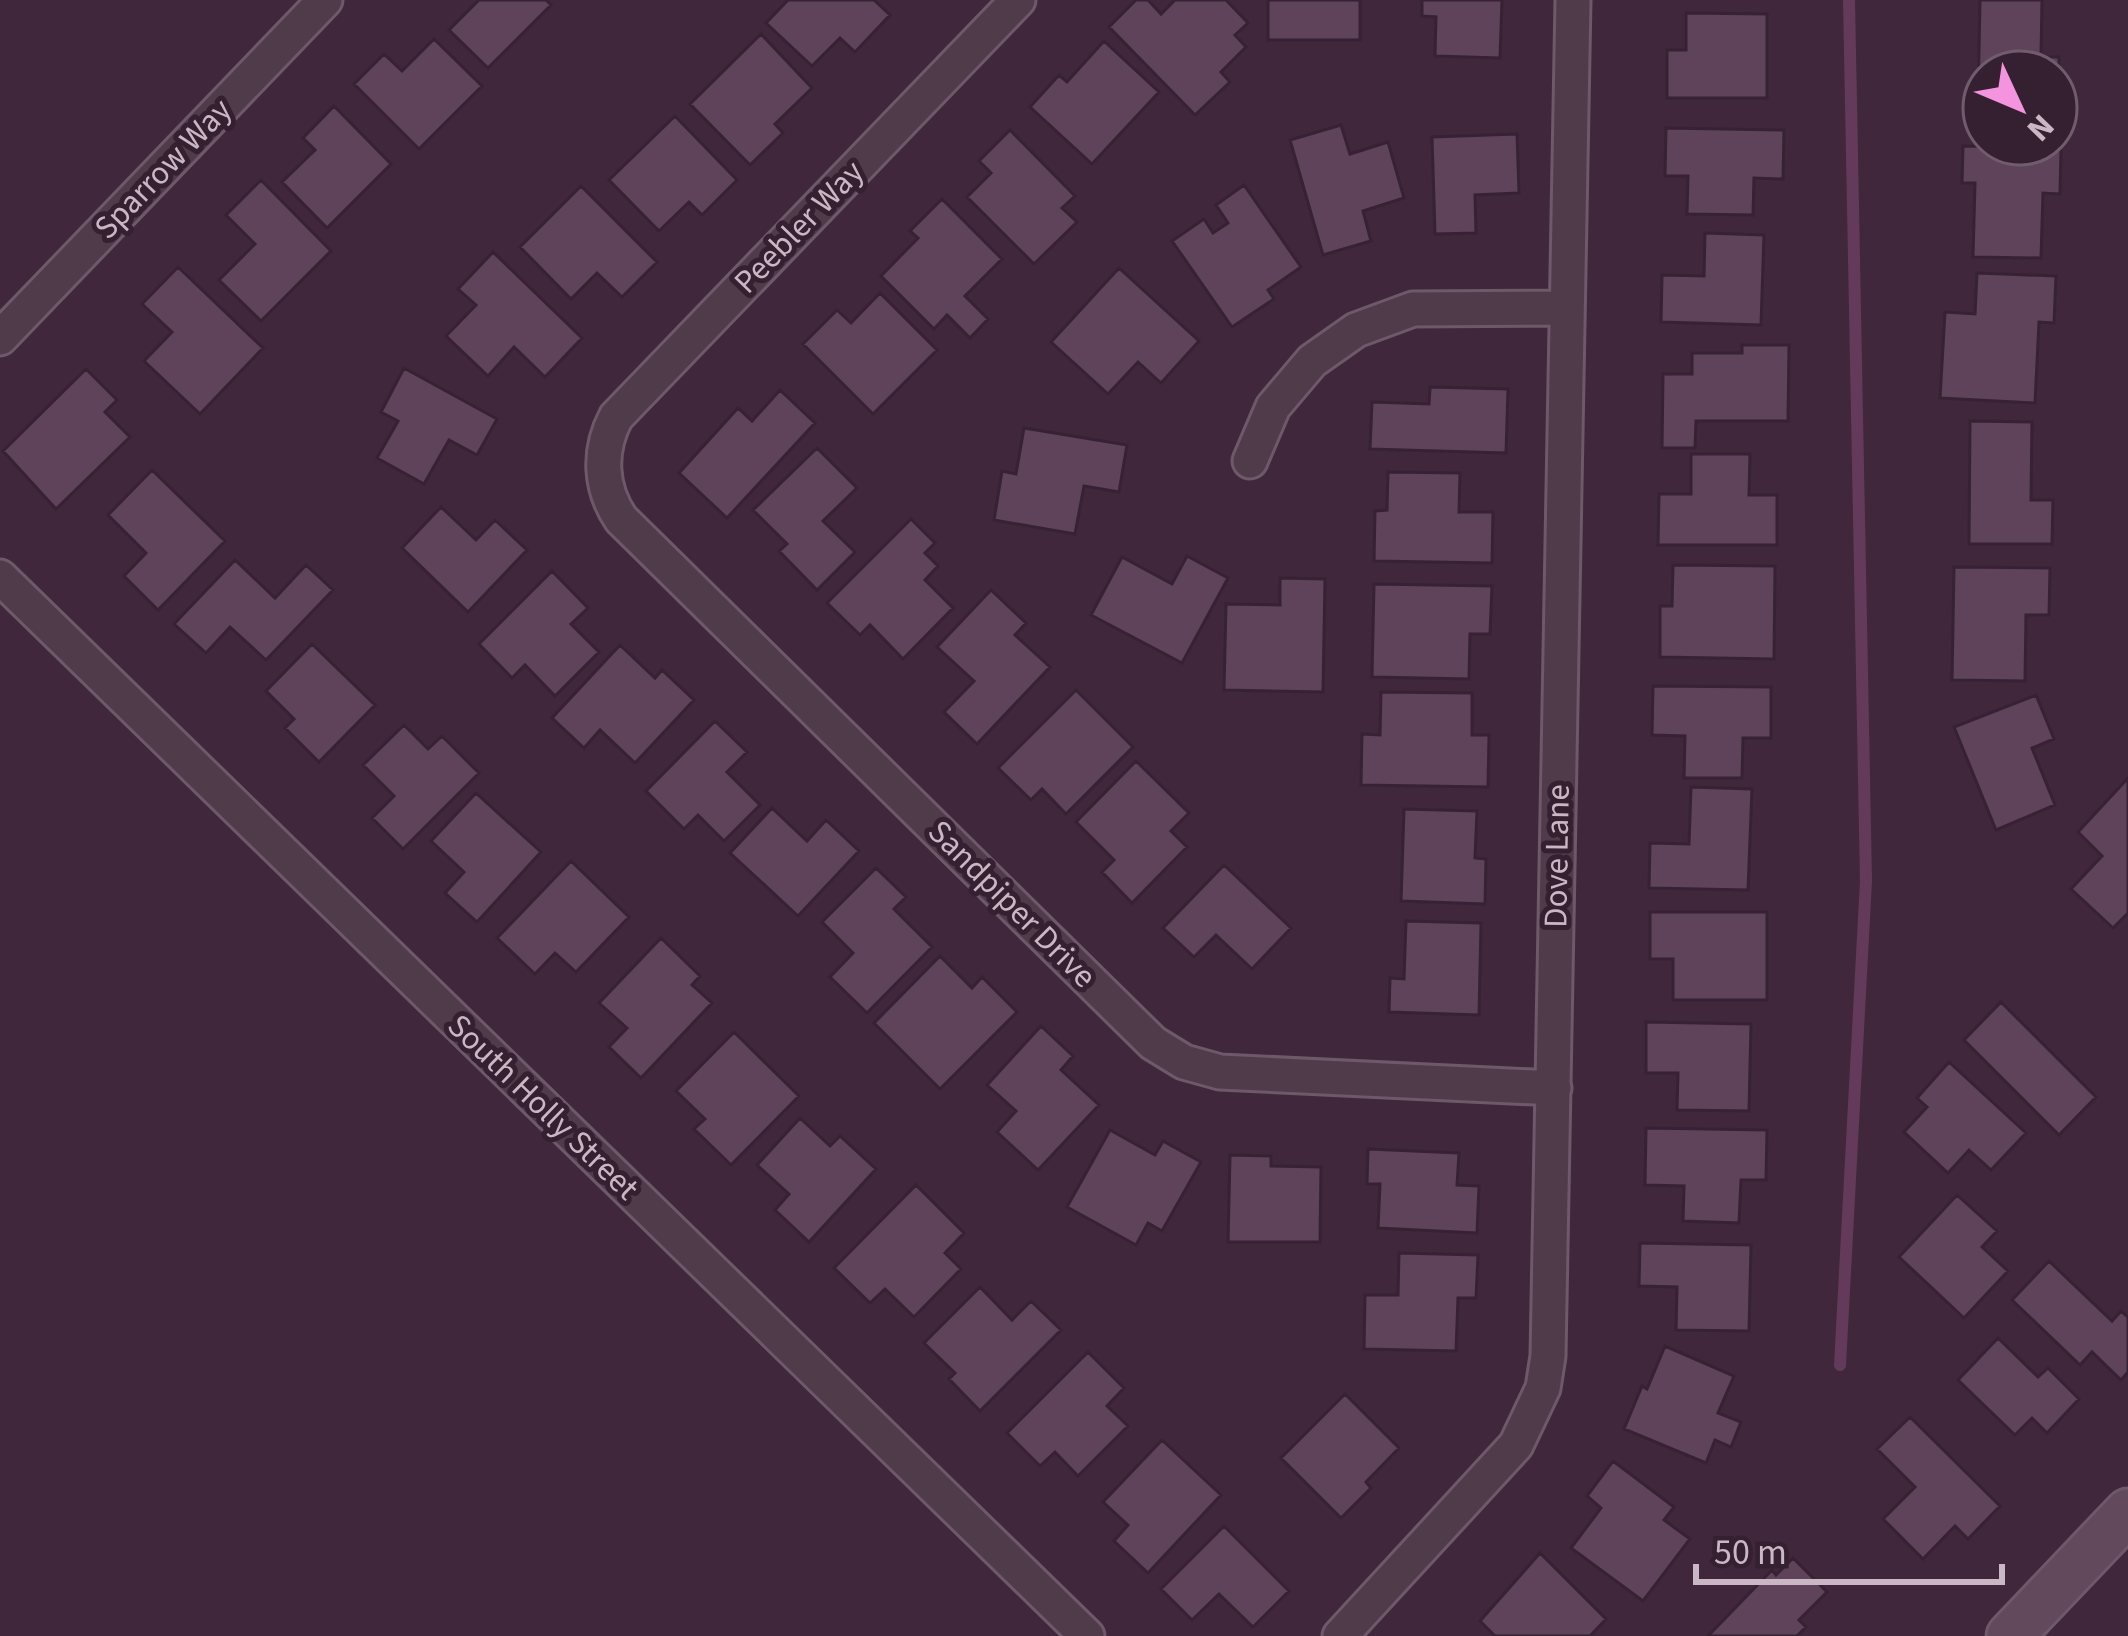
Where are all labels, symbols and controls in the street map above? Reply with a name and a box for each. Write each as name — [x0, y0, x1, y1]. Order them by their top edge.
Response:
north arrow — [1960, 48, 2080, 168]
street label: Sparrow Way — [83, 87, 243, 250]
text: N — [2016, 104, 2065, 152]
street label: Peebler Way — [723, 149, 875, 304]
street label: Dove Lane — [1532, 784, 1582, 928]
street label: Sandpiper Drive — [917, 809, 1107, 999]
street label: South Holly Street — [437, 1003, 649, 1211]
scale bar — [1696, 1510, 2002, 1584]
text: 50 m — [1714, 1527, 1787, 1578]

